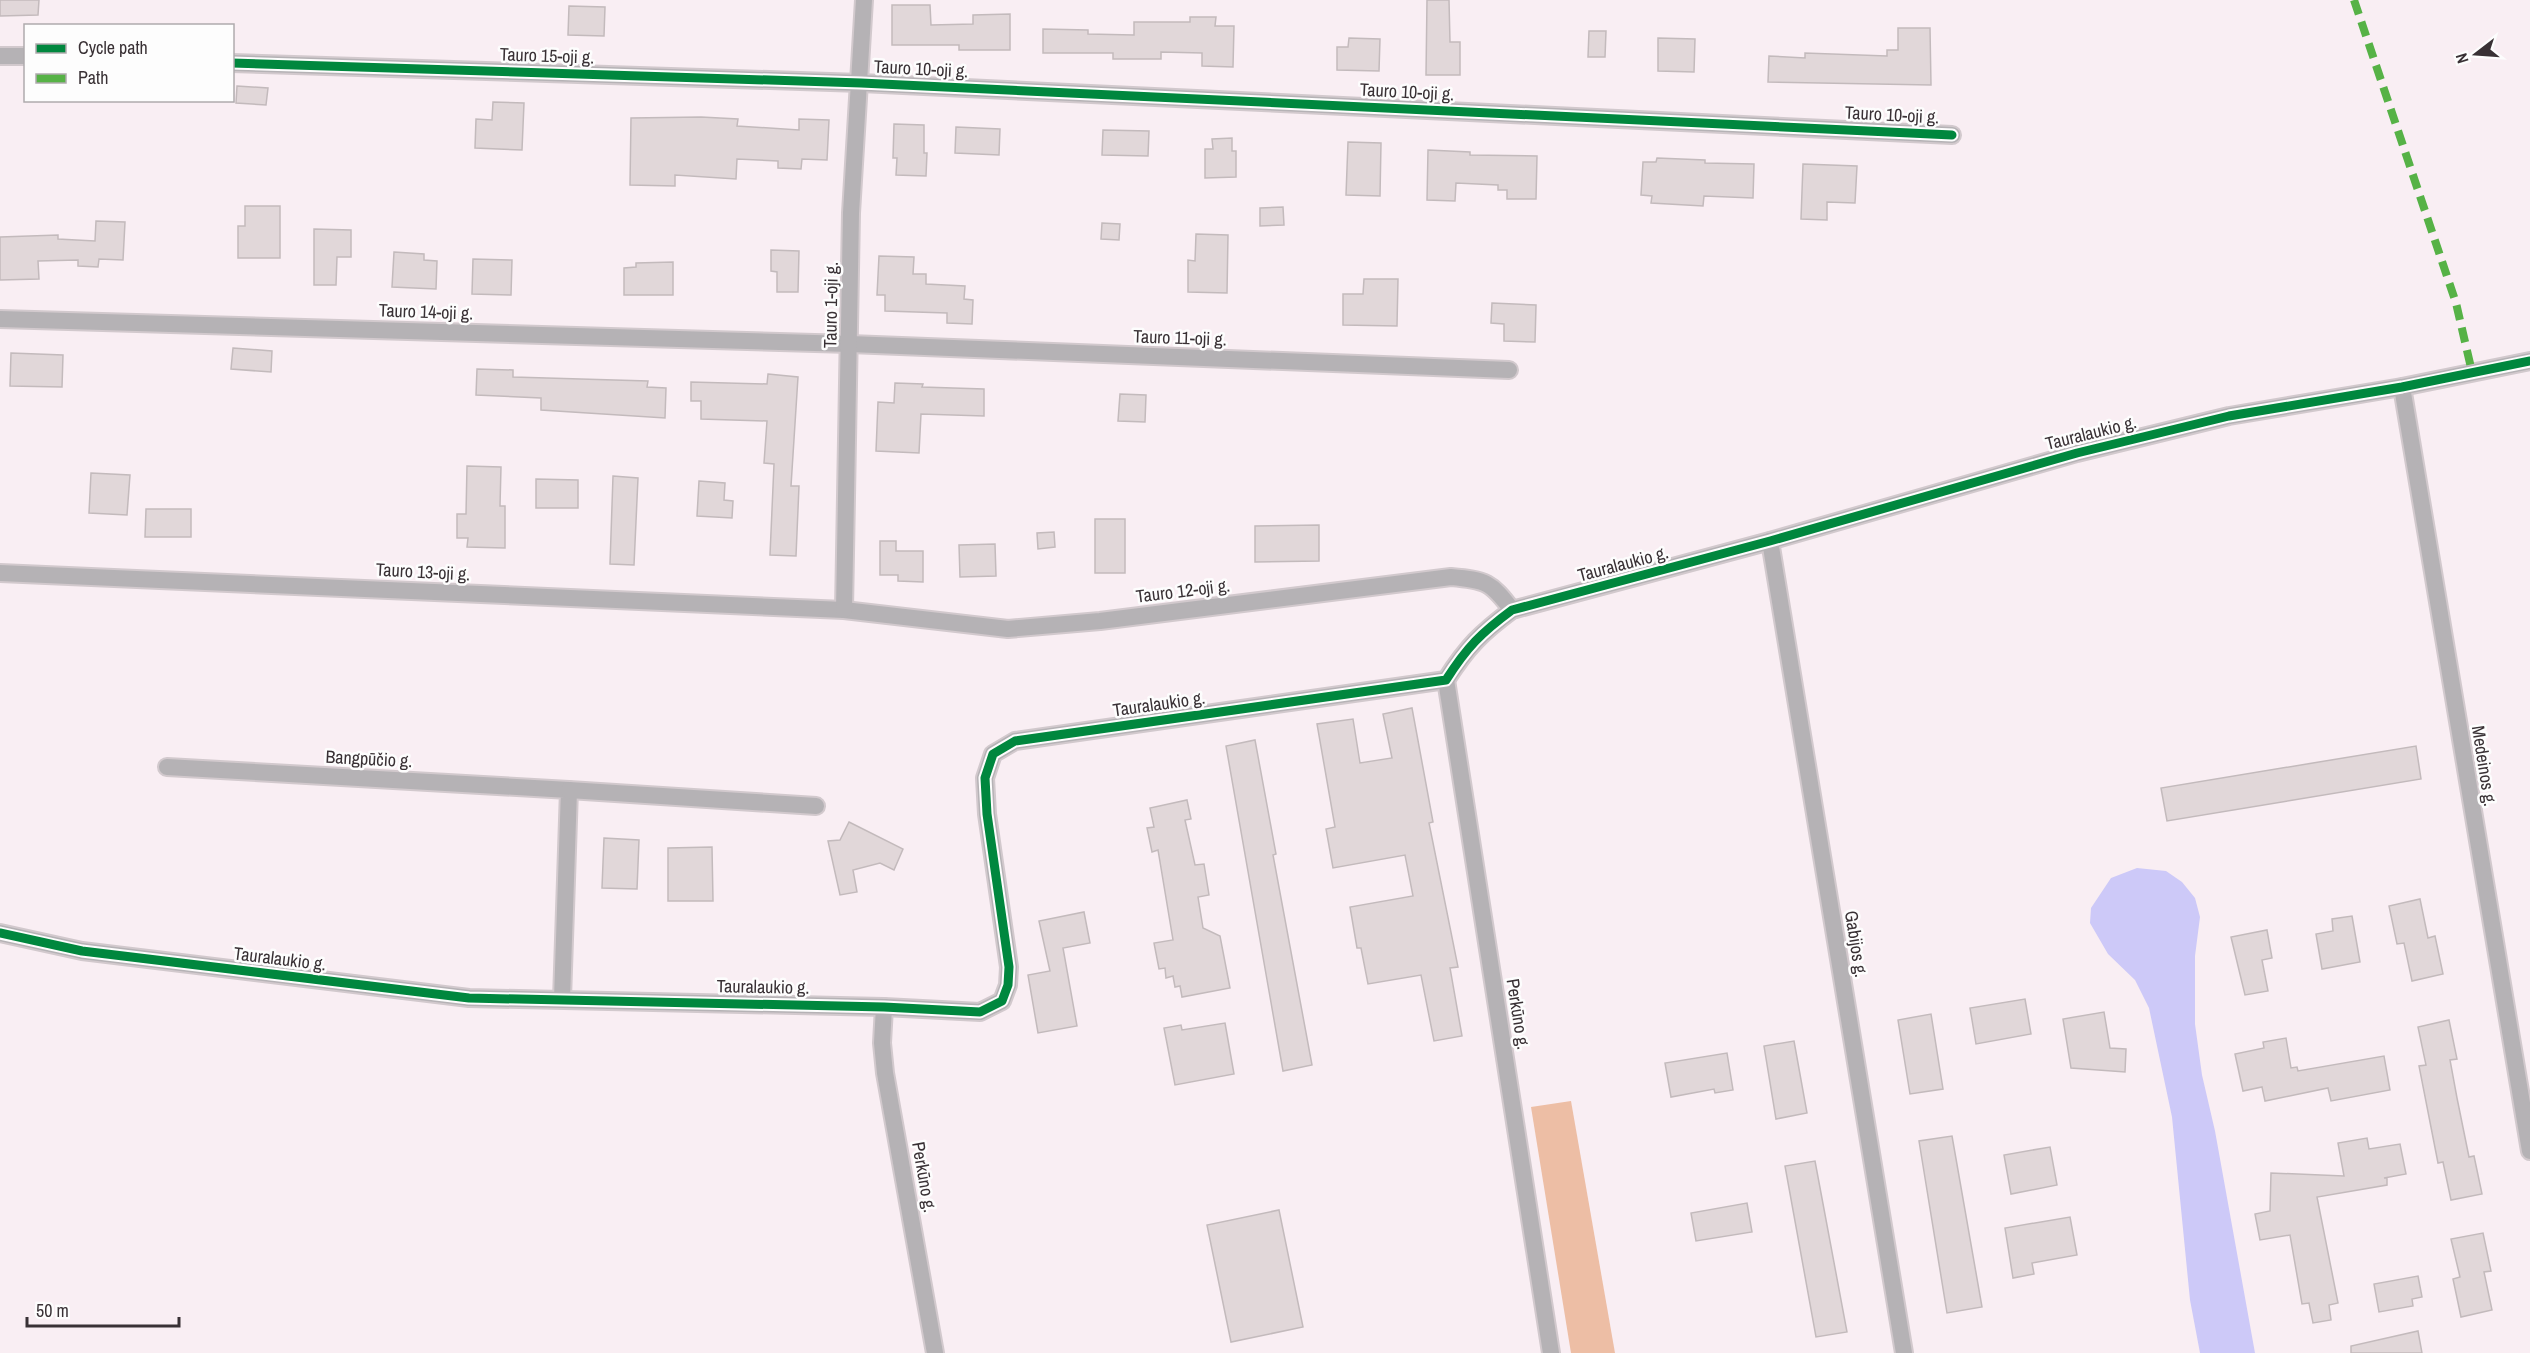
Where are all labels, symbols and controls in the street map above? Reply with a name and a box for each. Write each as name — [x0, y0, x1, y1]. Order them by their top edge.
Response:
legend — [24, 24, 234, 102]
north arrow — [2446, 24, 2506, 84]
text: Cycle path — [78, 35, 148, 60]
street label: Tauro 15-oji g. — [499, 41, 595, 70]
text: N — [2450, 51, 2474, 66]
street label: Tauro 10-oji g. — [873, 54, 969, 83]
text: Path — [78, 65, 108, 90]
street label: Tauro 10-oji g. — [1359, 77, 1455, 106]
street label: Tauro 10-oji g. — [1844, 100, 1940, 129]
street label: Tauro 1-oji g. — [817, 262, 844, 348]
street label: Tauro 14-oji g. — [378, 297, 474, 326]
street label: Tauro 11-oji g. — [1133, 323, 1227, 352]
street label: Tauralaukio g. — [2043, 409, 2139, 456]
street label: Tauralaukio g. — [1575, 539, 1671, 588]
street label: Tauro 13-oji g. — [375, 557, 471, 586]
street label: Tauro 12-oji g. — [1134, 572, 1231, 609]
street label: Tauralaukio g. — [1111, 685, 1207, 722]
street label: Medeinos g. — [2466, 724, 2503, 808]
street label: Bangpūčio g. — [325, 744, 413, 773]
street label: Gabijos g. — [1839, 909, 1874, 979]
street label: Tauralaukio g. — [232, 940, 328, 977]
street label: Tauralaukio g. — [716, 973, 810, 1000]
street label: Perkūno g. — [1501, 977, 1536, 1051]
street label: Perkūno g. — [906, 1140, 943, 1214]
scale bar — [27, 1290, 178, 1328]
text: 50 m — [36, 1298, 69, 1323]

